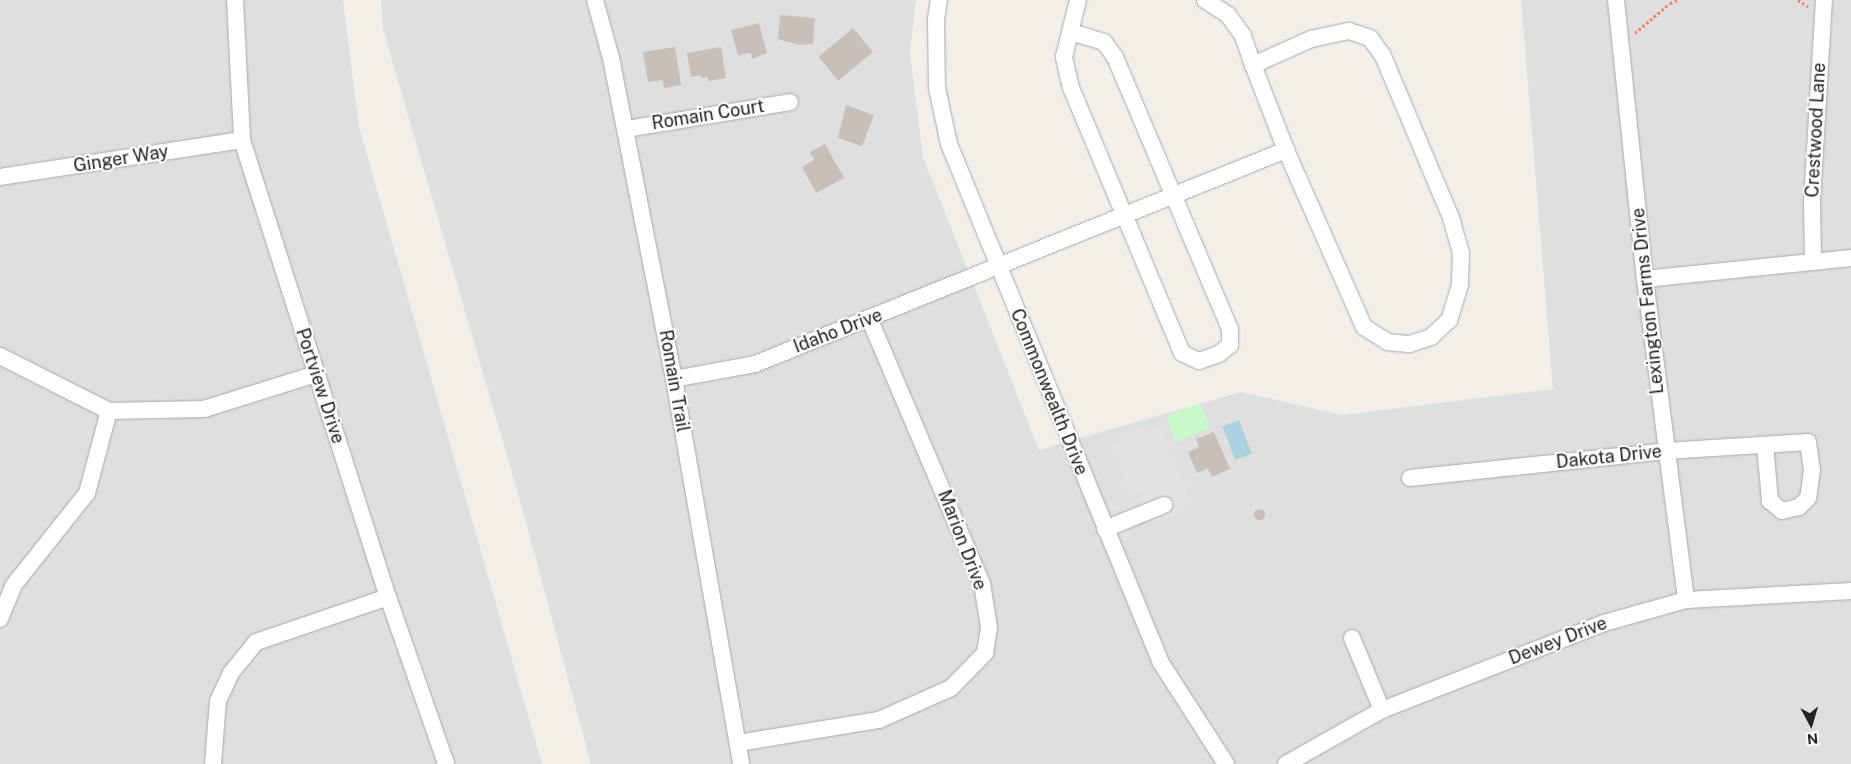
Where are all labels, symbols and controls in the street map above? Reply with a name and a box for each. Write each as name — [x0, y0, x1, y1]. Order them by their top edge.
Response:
street label: Crestwood Lane — [1802, 62, 1830, 198]
street label: Romain Court — [650, 95, 766, 135]
street label: Ginger Way — [72, 141, 170, 177]
street label: Lexington Farms Drive — [1627, 207, 1669, 395]
street label: Idaho Drive — [790, 304, 886, 358]
street label: Commonwealth Drive — [1006, 306, 1092, 478]
street label: Portview Drive — [291, 325, 349, 447]
street label: Romain Trail — [654, 328, 694, 434]
street label: Dakota Drive — [1555, 441, 1663, 473]
street label: Marion Drive — [933, 487, 991, 593]
street label: Dewey Drive — [1506, 612, 1610, 670]
north arrow — [1786, 699, 1836, 749]
text: N — [1806, 730, 1819, 747]

